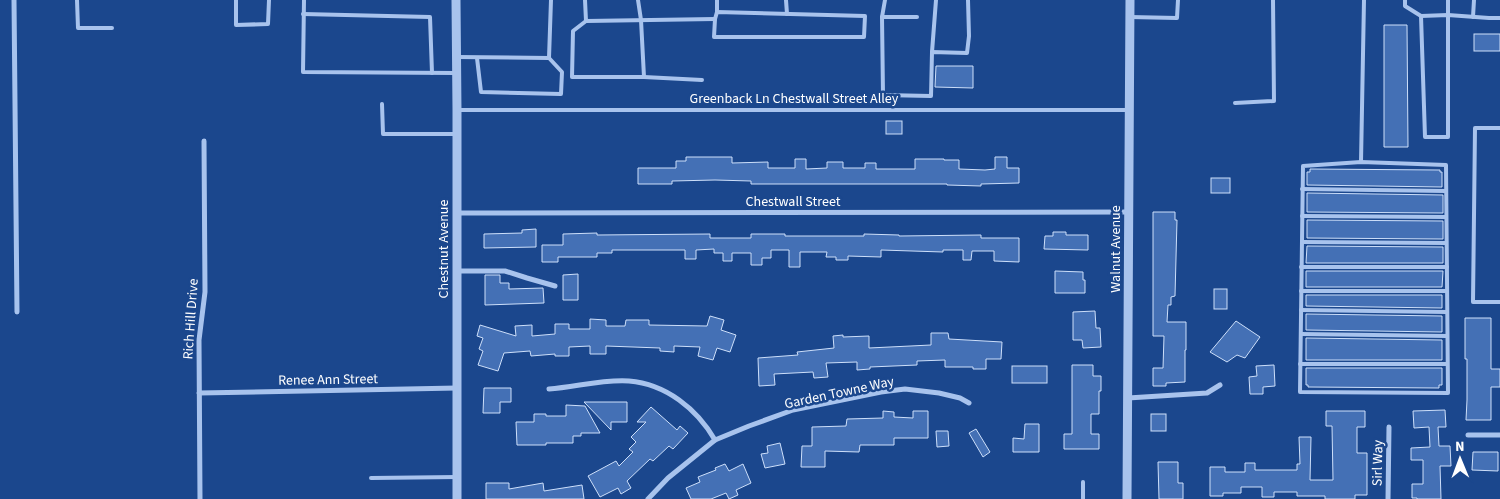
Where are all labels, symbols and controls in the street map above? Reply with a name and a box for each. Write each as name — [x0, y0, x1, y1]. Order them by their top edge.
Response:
street label: Greenback Ln Chestwall Street Alley — [690, 89, 899, 109]
street label: Chestwall Street — [746, 192, 841, 212]
street label: Chestnut Avenue — [434, 200, 454, 298]
street label: Walnut Avenue — [1106, 205, 1126, 293]
street label: Rich Hill Drive — [178, 278, 204, 360]
street label: Renee Ann Street — [278, 369, 378, 391]
street label: Garden Towne Way — [783, 372, 896, 414]
north arrow — [1435, 434, 1485, 484]
text: N — [1455, 437, 1465, 457]
street label: Sirl Way — [1368, 439, 1388, 486]

